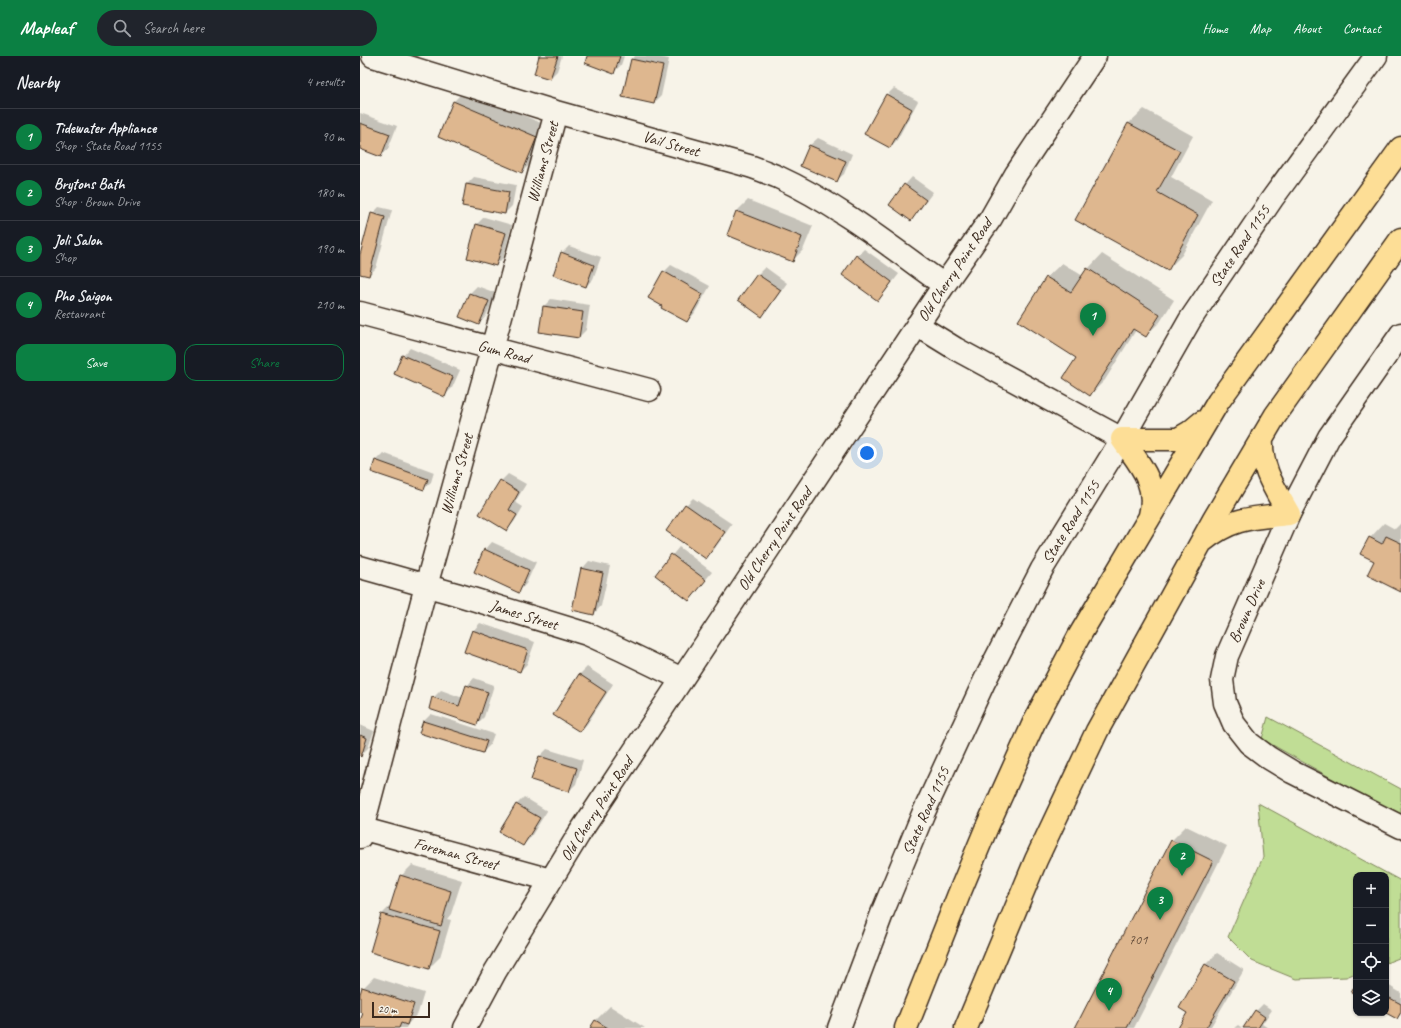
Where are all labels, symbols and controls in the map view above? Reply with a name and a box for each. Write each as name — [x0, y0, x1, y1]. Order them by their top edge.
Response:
search box — [97, 10, 377, 46]
text: Mapleaf — [20, 16, 73, 40]
icon: search — [111, 17, 133, 39]
text: Search here — [143, 19, 204, 38]
text: Home — [1202, 20, 1228, 37]
text: Map — [1250, 20, 1271, 37]
text: About — [1293, 20, 1321, 37]
text: Contact — [1343, 20, 1381, 37]
text: Nearby — [16, 72, 59, 93]
text: 4 results — [306, 74, 344, 90]
street label: Williams Street — [523, 118, 564, 205]
text: Tidewater Appliance — [54, 119, 156, 138]
street label: Vail Street — [640, 126, 703, 162]
text: 1 — [26, 129, 32, 145]
text: 90 m — [322, 129, 344, 145]
text: Shop · State Road 1155 — [54, 138, 161, 154]
text: Brytons Bath — [54, 175, 125, 194]
text: 2 — [26, 185, 32, 201]
text: 180 m — [316, 185, 344, 201]
text: Shop · Brown Drive — [54, 194, 140, 210]
street label: State Road 1155 — [1205, 201, 1275, 291]
street label: Old Cherry Point Road — [913, 212, 998, 325]
text: Joli Salon — [54, 231, 102, 250]
text: 3 — [26, 241, 32, 257]
text: 190 m — [316, 241, 344, 257]
text: Shop — [54, 250, 76, 266]
text: Pho Saigon — [54, 287, 112, 306]
text: 4 — [26, 297, 32, 313]
text: 210 m — [316, 297, 344, 313]
pin: 1 — [1080, 303, 1106, 336]
text: Restaurant — [54, 306, 104, 322]
street label: Gum Road — [476, 335, 535, 369]
button: Save — [16, 344, 176, 381]
button: Share — [184, 344, 344, 381]
street label: Williams Street — [436, 430, 478, 517]
your location — [857, 443, 877, 463]
street label: State Road 1155 — [1038, 476, 1105, 567]
street label: Old Cherry Point Road — [733, 481, 818, 594]
street label: Brown Drive — [1224, 574, 1271, 646]
street label: James Street — [487, 595, 562, 635]
street label: Old Cherry Point Road — [556, 751, 640, 865]
street label: State Road 1155 — [898, 763, 955, 858]
street label: Foreman Street — [412, 833, 503, 875]
pin: 2 — [1169, 843, 1195, 876]
map controls — [1353, 872, 1389, 1016]
button: + — [1353, 872, 1389, 908]
pin: 3 — [1147, 887, 1173, 920]
button: − — [1353, 908, 1389, 944]
house number: 701 — [1129, 931, 1148, 948]
button: locate — [1353, 944, 1389, 980]
pin: 4 — [1096, 978, 1122, 1011]
button: layers — [1353, 980, 1389, 1016]
scale bar — [372, 1000, 430, 1019]
text: 20 m — [378, 1002, 397, 1016]

